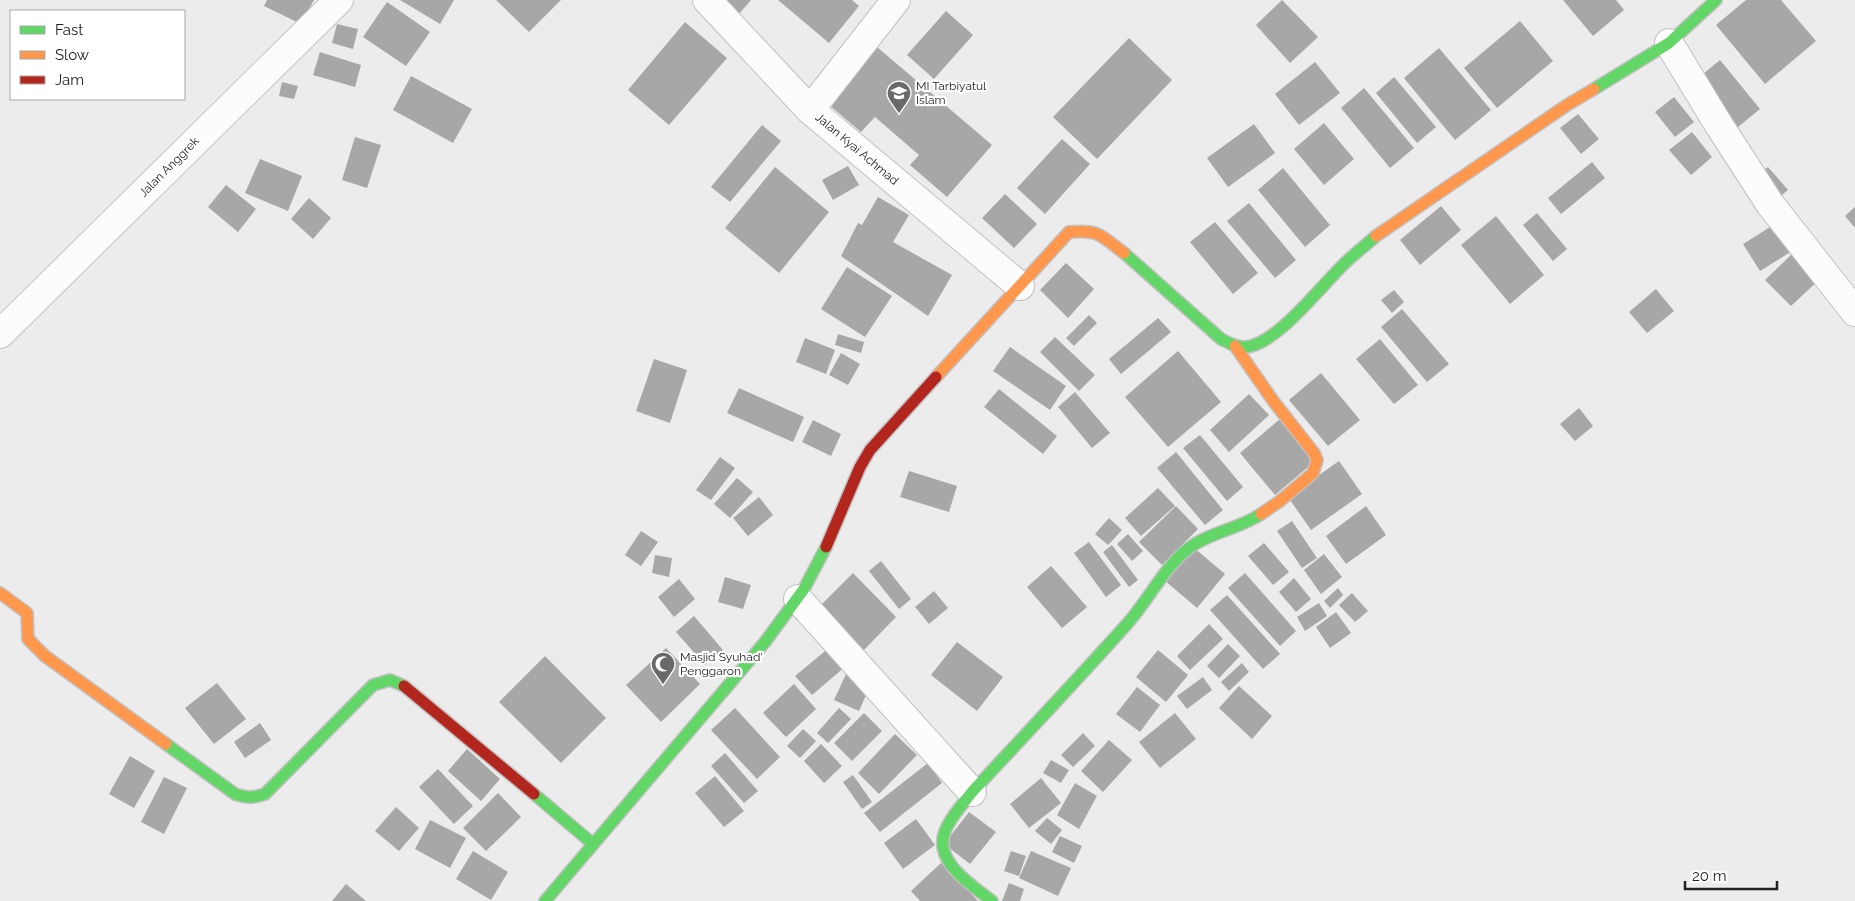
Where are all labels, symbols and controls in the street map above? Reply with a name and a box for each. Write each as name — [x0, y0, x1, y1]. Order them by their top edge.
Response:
legend — [10, 10, 185, 100]
text: Fast — [55, 21, 83, 39]
text: Slow — [55, 46, 89, 64]
text: Jam — [55, 71, 84, 89]
place label: MI Tarbiyatul Islam — [916, 79, 987, 107]
school or university icon: MI Tarbiyatul Islam — [886, 80, 912, 114]
street label: Jalan Kyai Achmad — [813, 110, 901, 188]
street label: Jalan Anggrek — [136, 134, 202, 200]
place label: Masjid Syuhad' Penggaron — [680, 650, 763, 678]
mosque icon: Masjid Syuhad' Penggaron — [650, 651, 676, 685]
scale bar — [1685, 858, 1778, 890]
text: 20 m — [1692, 867, 1727, 885]

